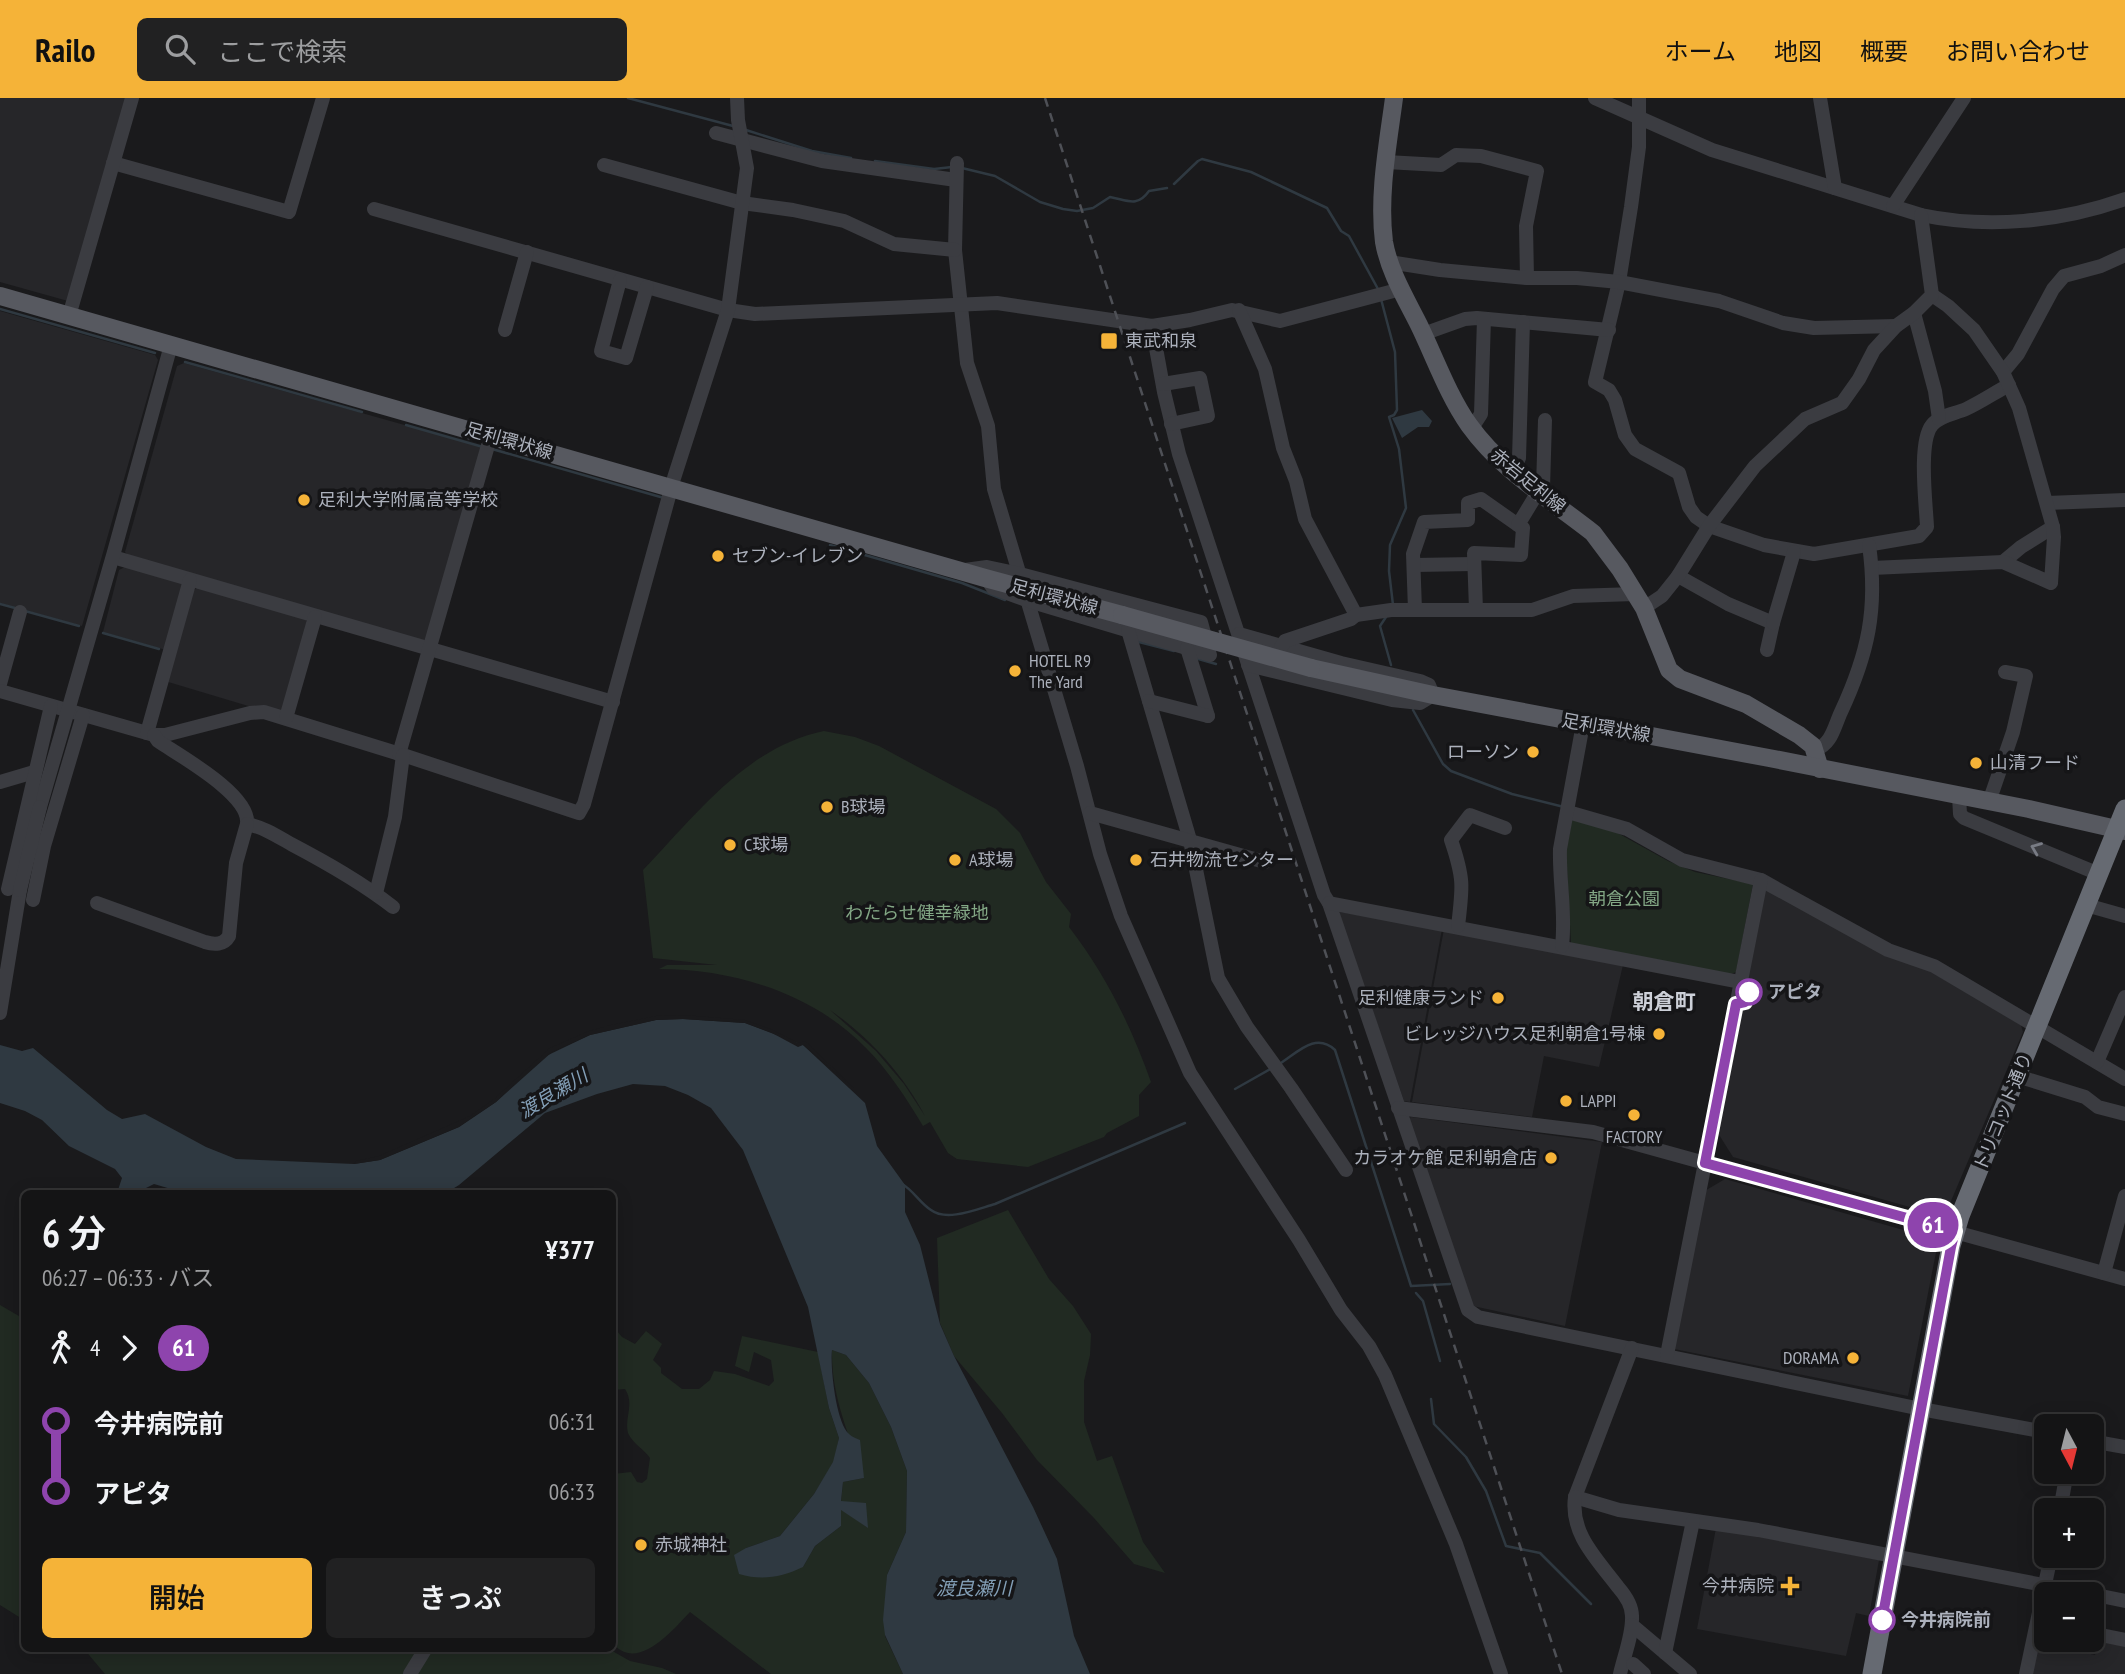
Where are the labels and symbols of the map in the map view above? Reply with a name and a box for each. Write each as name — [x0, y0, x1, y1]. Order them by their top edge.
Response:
place label: 東武和泉 — [1125, 329, 1197, 352]
marker: 東武和泉 — [1099, 331, 1119, 351]
street label: 足利環状線 — [463, 417, 556, 464]
street label: 赤岩足利線 — [1486, 443, 1571, 518]
place label: 足利大学附属高等学校 — [318, 488, 498, 511]
marker: 足利大学附属高等学校 — [296, 492, 312, 508]
place label: セブン-イレブン — [732, 544, 863, 567]
marker: セブン-イレブン — [710, 548, 726, 564]
street label: 足利環状線 — [1008, 574, 1101, 619]
place label: HOTEL R9 The Yard — [1029, 649, 1091, 693]
marker: HOTEL R9 The Yard — [1007, 663, 1023, 679]
street label: 足利環状線 — [1560, 708, 1652, 747]
place label: ローソン — [1447, 740, 1519, 763]
marker: ローソン — [1525, 744, 1541, 760]
place label: 山清フード — [1990, 751, 2080, 774]
marker: 山清フード — [1968, 755, 1984, 771]
place label: B球場 — [841, 795, 885, 818]
marker: B球場 — [819, 799, 835, 815]
place label: C球場 — [744, 833, 788, 856]
marker: C球場 — [722, 837, 738, 853]
one-way arrow — [2030, 842, 2043, 856]
place label: A球場 — [969, 848, 1014, 871]
place label: 石井物流センター — [1150, 848, 1294, 871]
marker: A球場 — [947, 852, 963, 868]
marker: 石井物流センター — [1128, 852, 1144, 868]
park label: 朝倉公園 — [1588, 887, 1660, 910]
park label: わたらせ健幸緑地 — [845, 901, 989, 924]
marker: アピタ — [1736, 979, 1762, 1005]
place label: アピタ — [1768, 980, 1822, 1003]
place label: 足利健康ランド — [1358, 986, 1484, 1009]
district label: 朝倉町 — [1633, 988, 1696, 1015]
marker: 足利健康ランド — [1490, 990, 1506, 1006]
place label: ビレッジハウス足利朝倉1号棟 — [1404, 1022, 1645, 1045]
marker: ビレッジハウス足利朝倉1号棟 — [1651, 1026, 1667, 1042]
street label: トリコット通り — [1968, 1049, 2037, 1175]
water label: 渡良瀬川 — [514, 1062, 593, 1123]
place label: LAPPI — [1580, 1089, 1617, 1112]
marker: LAPPI — [1558, 1093, 1574, 1109]
marker: FACTORY — [1626, 1107, 1642, 1123]
place label: FACTORY — [1606, 1125, 1663, 1148]
place label: カラオケ館 足利朝倉店 — [1353, 1146, 1537, 1169]
marker: カラオケ館 足利朝倉店 — [1543, 1150, 1559, 1166]
line badge: 61 — [1902, 1202, 1965, 1248]
place label: DORAMA — [1783, 1346, 1839, 1369]
marker: DORAMA — [1845, 1350, 1861, 1366]
north arrow — [2034, 1414, 2104, 1484]
place label: 赤城神社 — [655, 1533, 727, 1556]
marker: 赤城神社 — [633, 1537, 649, 1553]
place label: 今井病院 — [1702, 1574, 1774, 1597]
water label: 渡良瀬川 — [936, 1576, 1014, 1600]
marker: 今井病院 — [1780, 1576, 1800, 1596]
marker: 今井病院前 — [1869, 1607, 1895, 1633]
place label: 今井病院前 — [1901, 1608, 1991, 1631]

